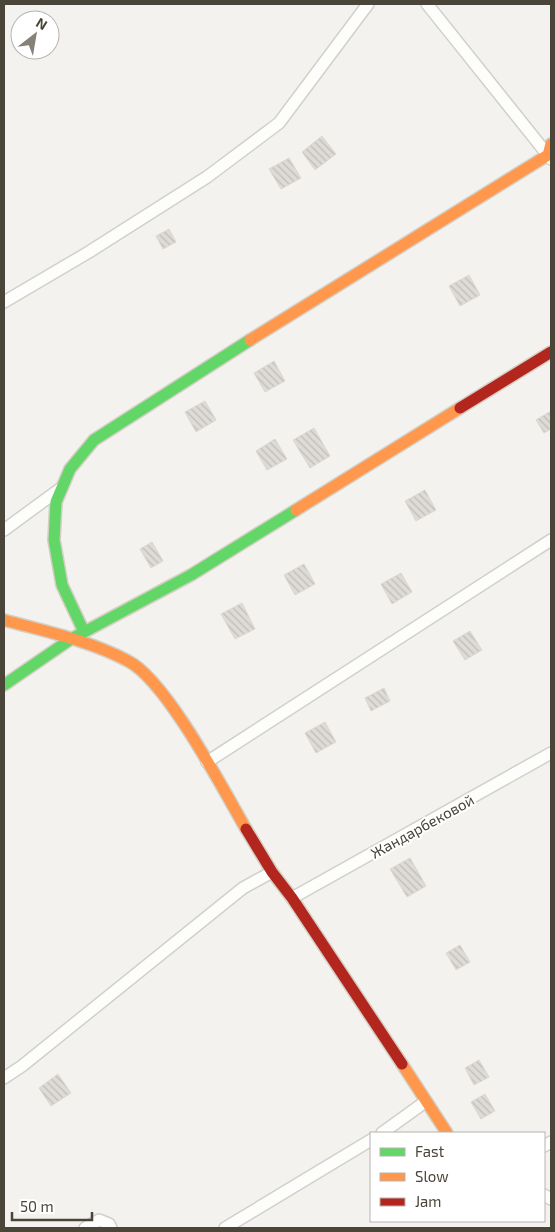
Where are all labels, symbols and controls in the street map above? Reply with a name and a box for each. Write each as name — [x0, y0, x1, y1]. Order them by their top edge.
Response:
north arrow — [10, 10, 60, 60]
text: N — [33, 14, 51, 33]
street label: Жандарбековой — [367, 790, 477, 862]
legend — [370, 1132, 545, 1222]
text: Fast — [415, 1142, 445, 1160]
text: Slow — [415, 1167, 449, 1185]
scale bar — [12, 1190, 92, 1222]
text: Jam — [415, 1192, 441, 1210]
text: 50 m — [20, 1197, 54, 1215]

